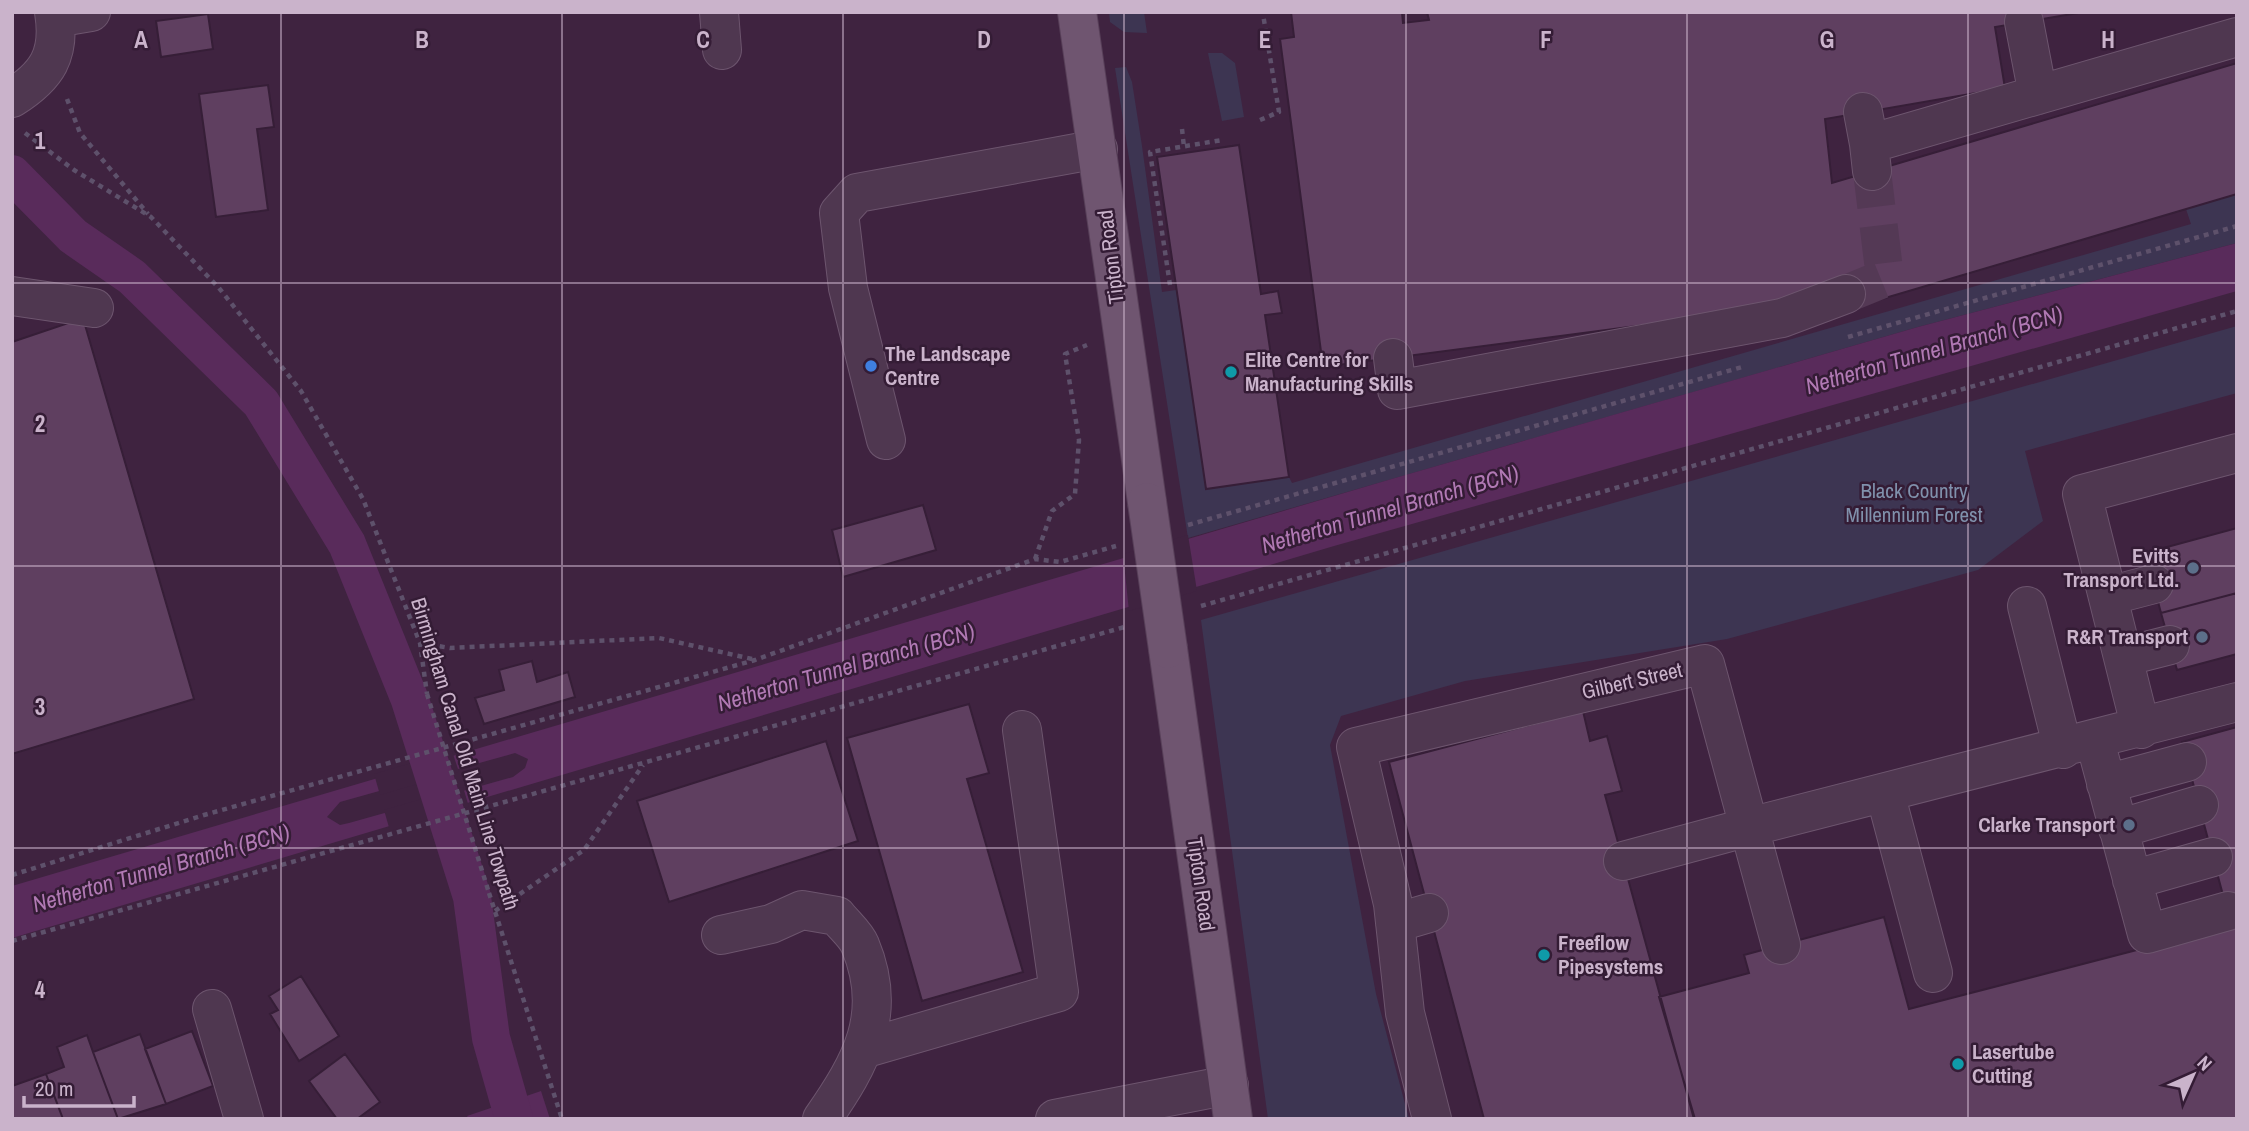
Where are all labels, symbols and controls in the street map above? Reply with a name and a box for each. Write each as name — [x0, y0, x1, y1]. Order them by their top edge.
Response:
text: A — [134, 24, 148, 55]
text: B — [415, 24, 429, 55]
text: C — [696, 24, 710, 55]
text: D — [977, 24, 991, 55]
text: E — [1259, 24, 1271, 55]
text: F — [1540, 24, 1552, 55]
text: G — [1820, 24, 1834, 55]
text: H — [2101, 24, 2115, 55]
text: 1 — [35, 125, 46, 156]
street label: Tipton Road — [1090, 208, 1131, 306]
water label: Netherton Tunnel Branch (BCN) — [1802, 298, 2066, 401]
place label: The Landscape Centre — [885, 339, 1010, 392]
place label: Elite Centre for Manufacturing Skills — [1245, 345, 1413, 398]
marker: The Landscape Centre — [863, 358, 879, 374]
marker: Elite Centre for Manufacturing Skills — [1223, 364, 1239, 380]
text: 2 — [35, 408, 45, 439]
water label: Netherton Tunnel Branch (BCN) — [1258, 457, 1522, 560]
park label: Black Country Millennium Forest — [1846, 476, 1983, 529]
place label: Evitts Transport Ltd. — [2063, 541, 2179, 594]
marker: Evitts Transport Ltd. — [2185, 560, 2201, 576]
street label: Birmingham Canal Old Main Line Towpath — [404, 594, 527, 914]
water label: Netherton Tunnel Branch (BCN) — [714, 615, 978, 718]
place label: R&R Transport — [2066, 622, 2188, 651]
marker: R&R Transport — [2194, 629, 2210, 645]
street label: Gilbert Street — [1579, 655, 1685, 706]
text: 3 — [35, 691, 45, 722]
place label: Clarke Transport — [1978, 810, 2115, 839]
water label: Netherton Tunnel Branch (BCN) — [29, 816, 293, 919]
marker: Clarke Transport — [2121, 817, 2137, 833]
street label: Tipton Road — [1181, 835, 1222, 933]
place label: Freeflow Pipesystems — [1558, 928, 1663, 981]
marker: Freeflow Pipesystems — [1536, 947, 1552, 963]
text: 4 — [35, 974, 46, 1005]
place label: Lasertube Cutting — [1972, 1037, 2054, 1090]
north arrow — [2158, 1040, 2228, 1110]
text: N — [2192, 1050, 2218, 1076]
marker: Lasertube Cutting — [1950, 1056, 1966, 1072]
scale bar — [24, 1064, 135, 1108]
text: 20 m — [35, 1074, 73, 1103]

